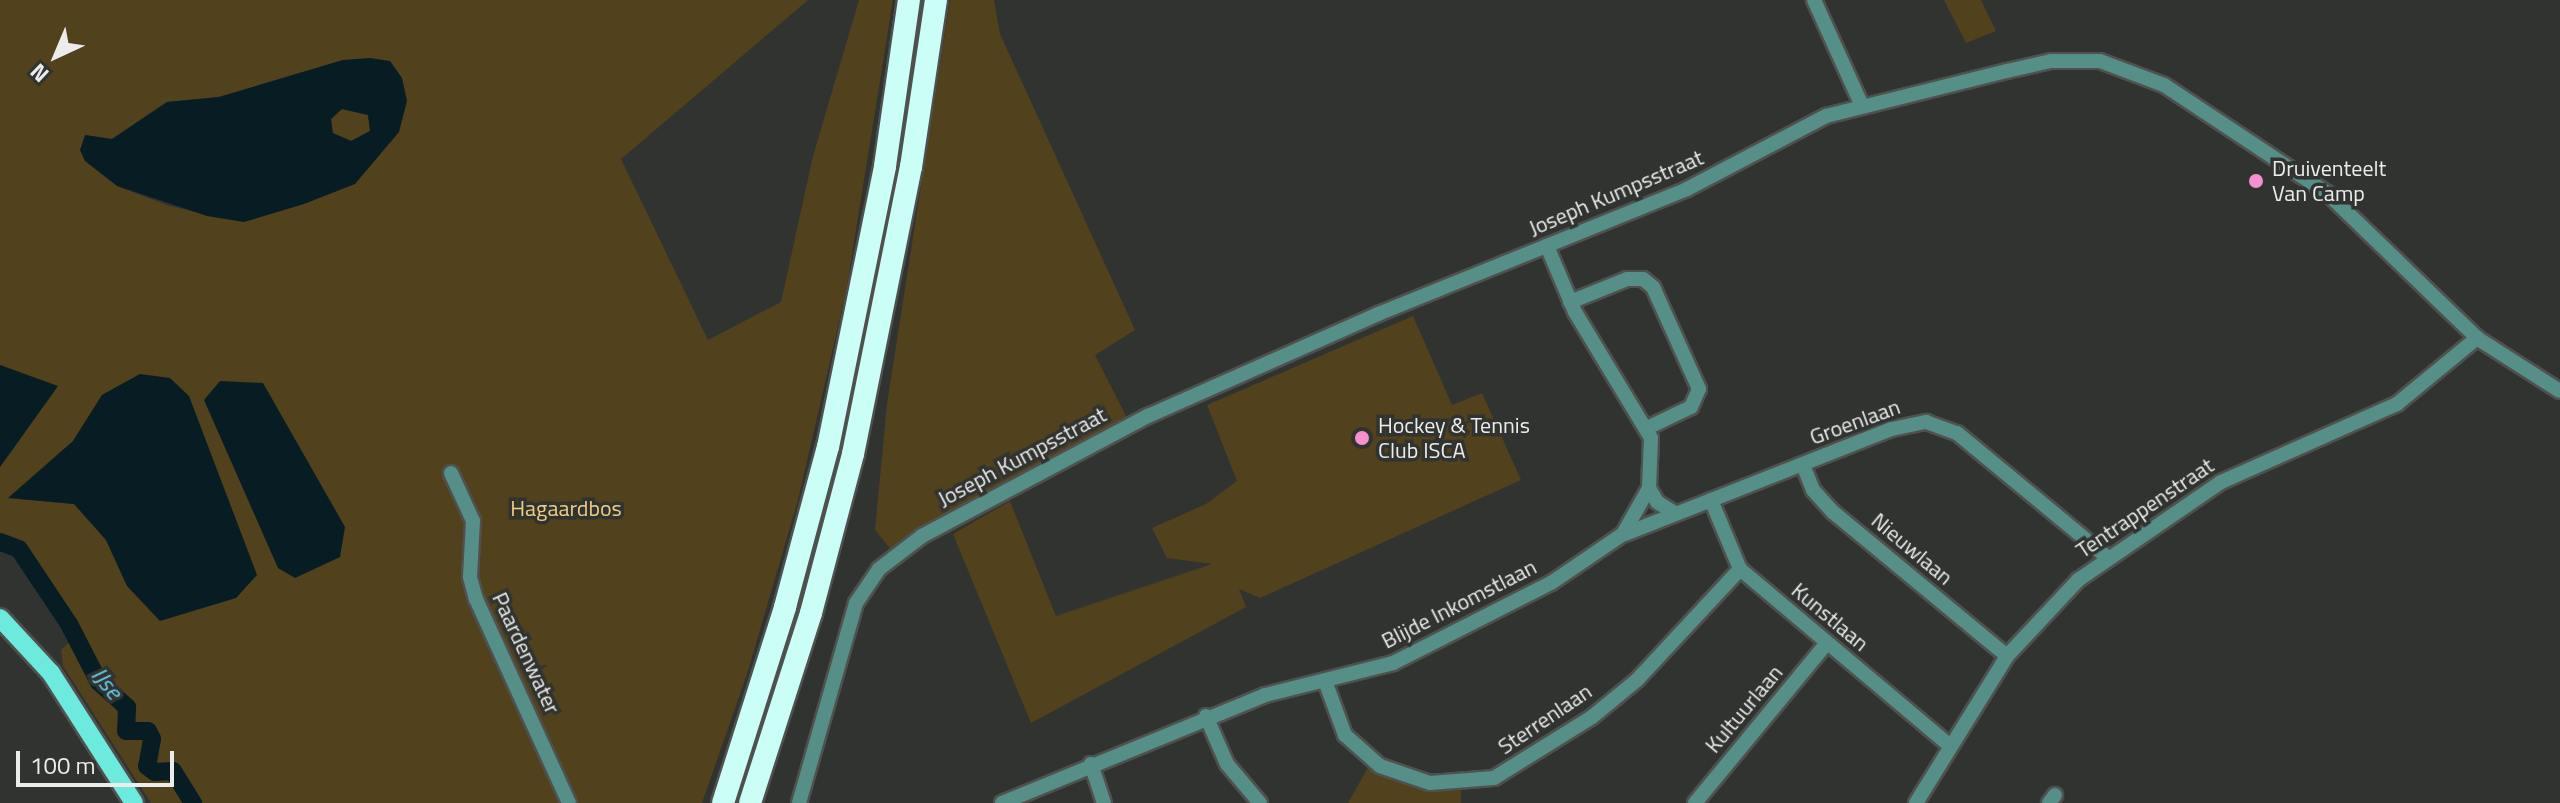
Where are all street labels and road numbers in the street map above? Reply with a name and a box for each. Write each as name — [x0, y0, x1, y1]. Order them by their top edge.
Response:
street label: Joseph Kumpsstraat — [1525, 144, 1707, 242]
street label: Groenlaan — [1806, 393, 1904, 451]
street label: Joseph Kumpsstraat — [933, 401, 1111, 513]
street label: Tentrappenstraat — [2071, 452, 2219, 564]
street label: Nieuwlaan — [1866, 507, 1958, 591]
street label: Blijde Inkomstlaan — [1377, 554, 1541, 654]
street label: Kunstlaan — [1786, 577, 1874, 657]
street label: Paardenwater — [486, 588, 566, 718]
street label: Kultuurlaan — [1700, 660, 1788, 758]
street label: Sterrenlaan — [1493, 678, 1597, 760]

